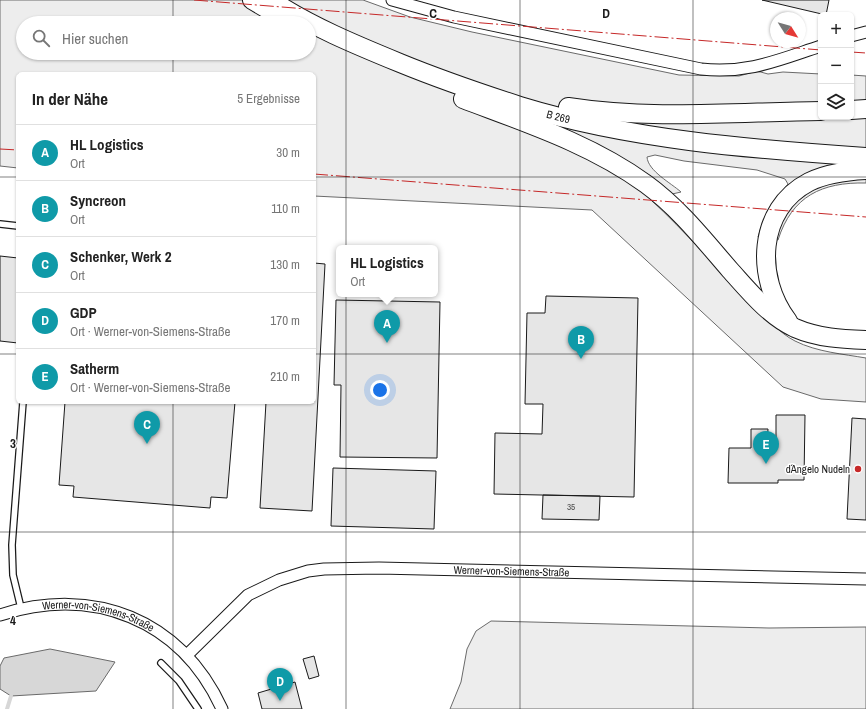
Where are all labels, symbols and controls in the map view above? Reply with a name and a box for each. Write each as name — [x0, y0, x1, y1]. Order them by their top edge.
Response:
text: C — [429, 5, 437, 22]
text: D — [602, 5, 610, 22]
north arrow — [770, 12, 806, 48]
map controls — [818, 12, 854, 120]
button: + — [818, 12, 854, 48]
search box — [16, 16, 316, 60]
icon: search — [30, 27, 52, 49]
text: Hier suchen — [62, 28, 128, 49]
button: − — [818, 48, 854, 84]
button: layers — [818, 84, 854, 120]
text: In der Nähe — [32, 87, 108, 110]
text: 5 Ergebnisse — [237, 90, 300, 107]
street label: B 269 — [545, 107, 571, 126]
text: HL Logistics — [70, 134, 144, 155]
text: A — [41, 144, 49, 161]
text: 30 m — [276, 144, 300, 161]
text: Ort — [70, 155, 85, 172]
text: Syncreon — [70, 190, 126, 211]
text: B — [41, 200, 49, 217]
text: 110 m — [271, 200, 300, 217]
text: Ort — [70, 211, 85, 228]
popup — [336, 245, 438, 297]
text: Schenker, Werk 2 — [70, 246, 172, 267]
text: HL Logistics — [350, 252, 424, 273]
text: C — [41, 256, 49, 273]
text: 130 m — [270, 256, 300, 273]
text: Ort — [70, 267, 85, 284]
text: Ort — [350, 273, 365, 290]
text: GDP — [70, 302, 97, 323]
pin: A — [374, 310, 400, 343]
text: D — [41, 312, 49, 329]
text: 170 m — [270, 312, 300, 329]
text: Ort · Werner-von-Siemens-Straße — [70, 323, 230, 340]
pin: B — [568, 326, 594, 359]
text: Satherm — [70, 358, 119, 379]
text: E — [41, 368, 49, 385]
text: 210 m — [270, 368, 300, 385]
text: Ort · Werner-von-Siemens-Straße — [70, 379, 230, 396]
your location — [370, 380, 390, 400]
pin: C — [134, 411, 160, 444]
pin: E — [753, 431, 779, 464]
text: 3 — [10, 435, 16, 452]
place label: d´Angelo Nudeln — [786, 462, 850, 476]
marker: d´Angelo Nudeln — [853, 464, 863, 474]
house number: 35 — [567, 501, 575, 513]
street label: Werner-von-Siemens-Straße — [453, 563, 570, 579]
street label: Werner-von-Siemens-Straße — [41, 597, 157, 635]
text: 4 — [10, 612, 16, 629]
pin: D — [267, 668, 293, 701]

